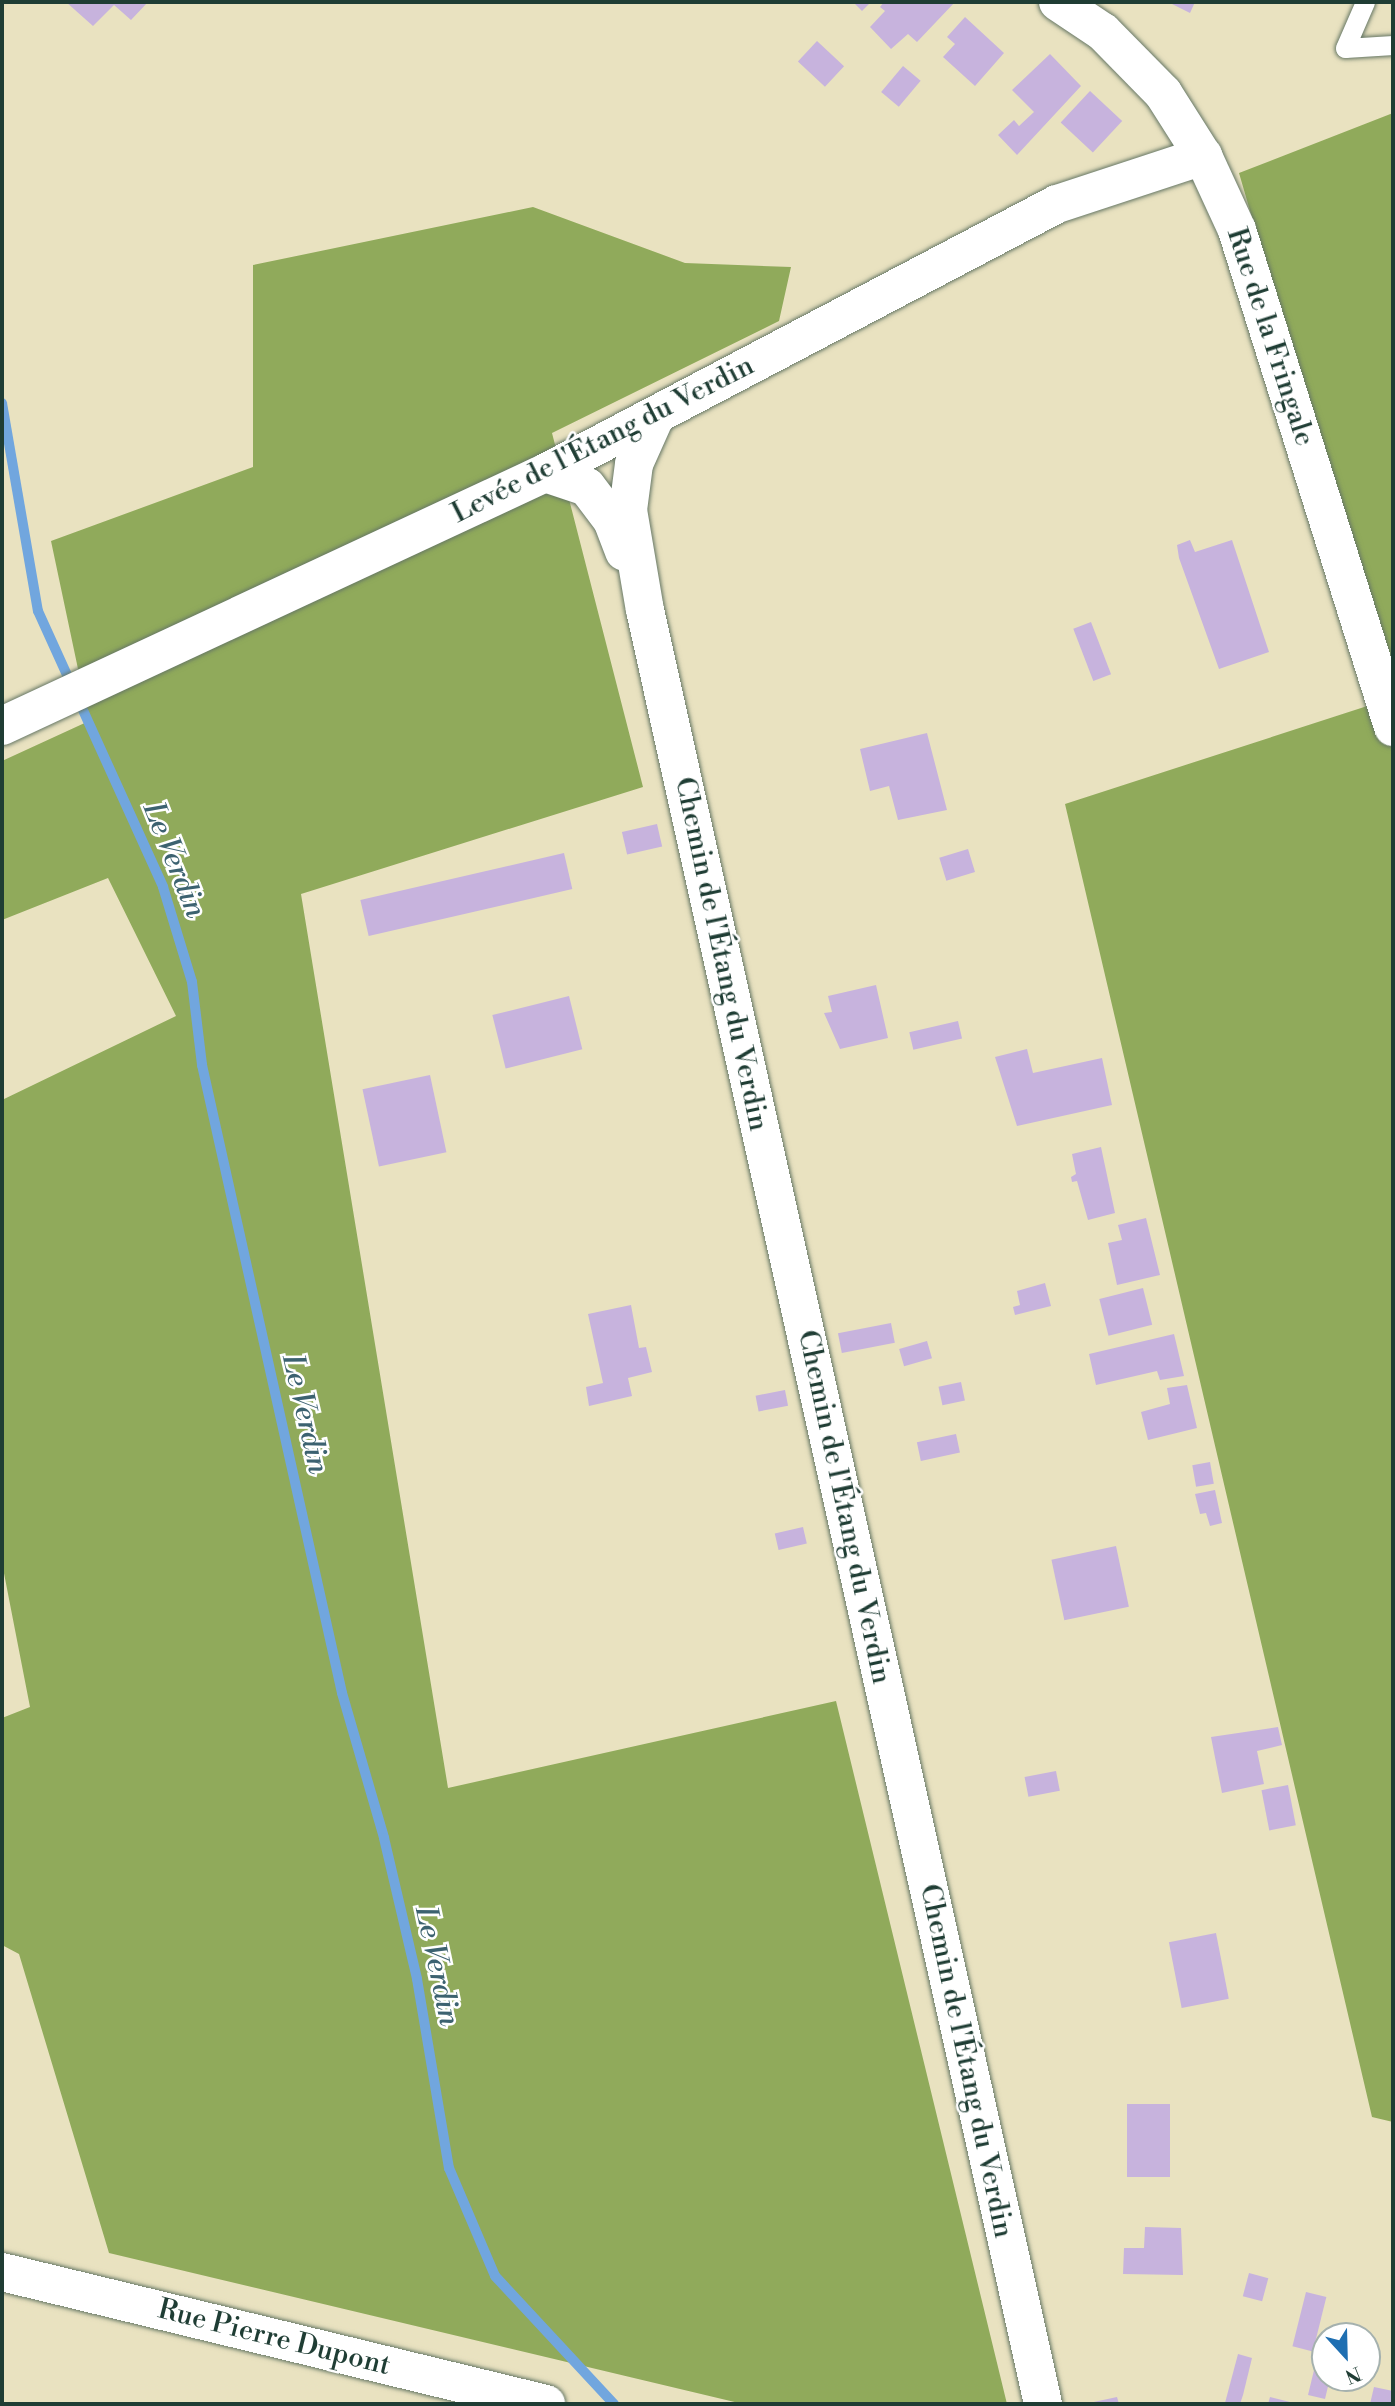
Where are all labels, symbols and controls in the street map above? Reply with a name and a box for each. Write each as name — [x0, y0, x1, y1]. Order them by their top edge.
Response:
street label: Rue de la Fringale — [1219, 224, 1321, 450]
street label: Levée de l'Étang du Verdin — [446, 349, 760, 531]
street label: Chemin de l'Étang du Verdin — [667, 774, 775, 1134]
water label: Le Verdin — [135, 797, 213, 923]
street label: Chemin de l'Étang du Verdin — [790, 1327, 898, 1687]
water label: Le Verdin — [274, 1351, 336, 1477]
street label: Chemin de l'Étang du Verdin — [912, 1881, 1020, 2241]
water label: Le Verdin — [407, 1903, 467, 2029]
street label: Rue Pierre Dupont — [154, 2293, 394, 2383]
north arrow — [1311, 2322, 1381, 2392]
text: N — [1342, 2361, 1365, 2389]

